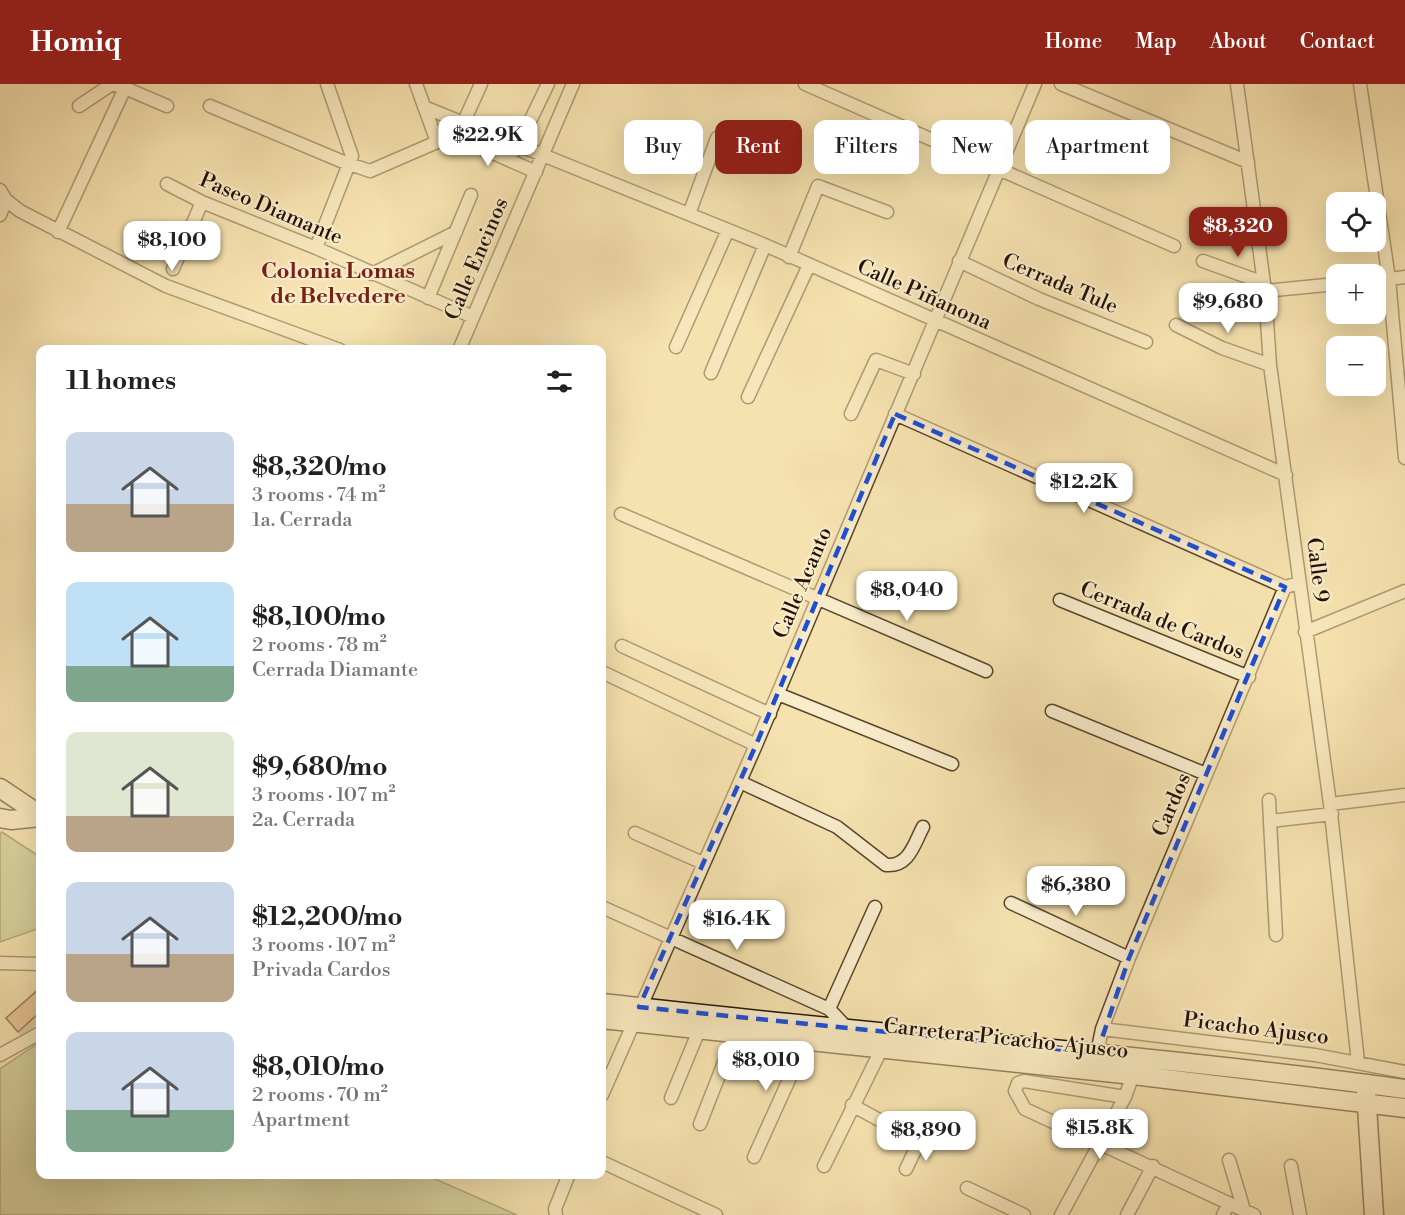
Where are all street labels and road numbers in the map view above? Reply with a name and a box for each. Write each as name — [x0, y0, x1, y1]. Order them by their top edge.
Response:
street label: Paseo Diamante — [195, 167, 347, 251]
street label: Calle Encinos — [440, 194, 514, 324]
street label: Cerrada Tule — [998, 248, 1122, 320]
street label: Calle Piñanona — [853, 254, 996, 336]
street label: Calle Acanto — [768, 523, 838, 643]
street label: Calle 9 — [1300, 536, 1334, 604]
street label: Cerrada de Cardos — [1076, 576, 1248, 666]
street label: Cardos — [1147, 769, 1197, 841]
street label: Picacho Ajusco — [1182, 1007, 1330, 1051]
street label: Carretera Picacho-Ajusco — [882, 1013, 1130, 1065]

